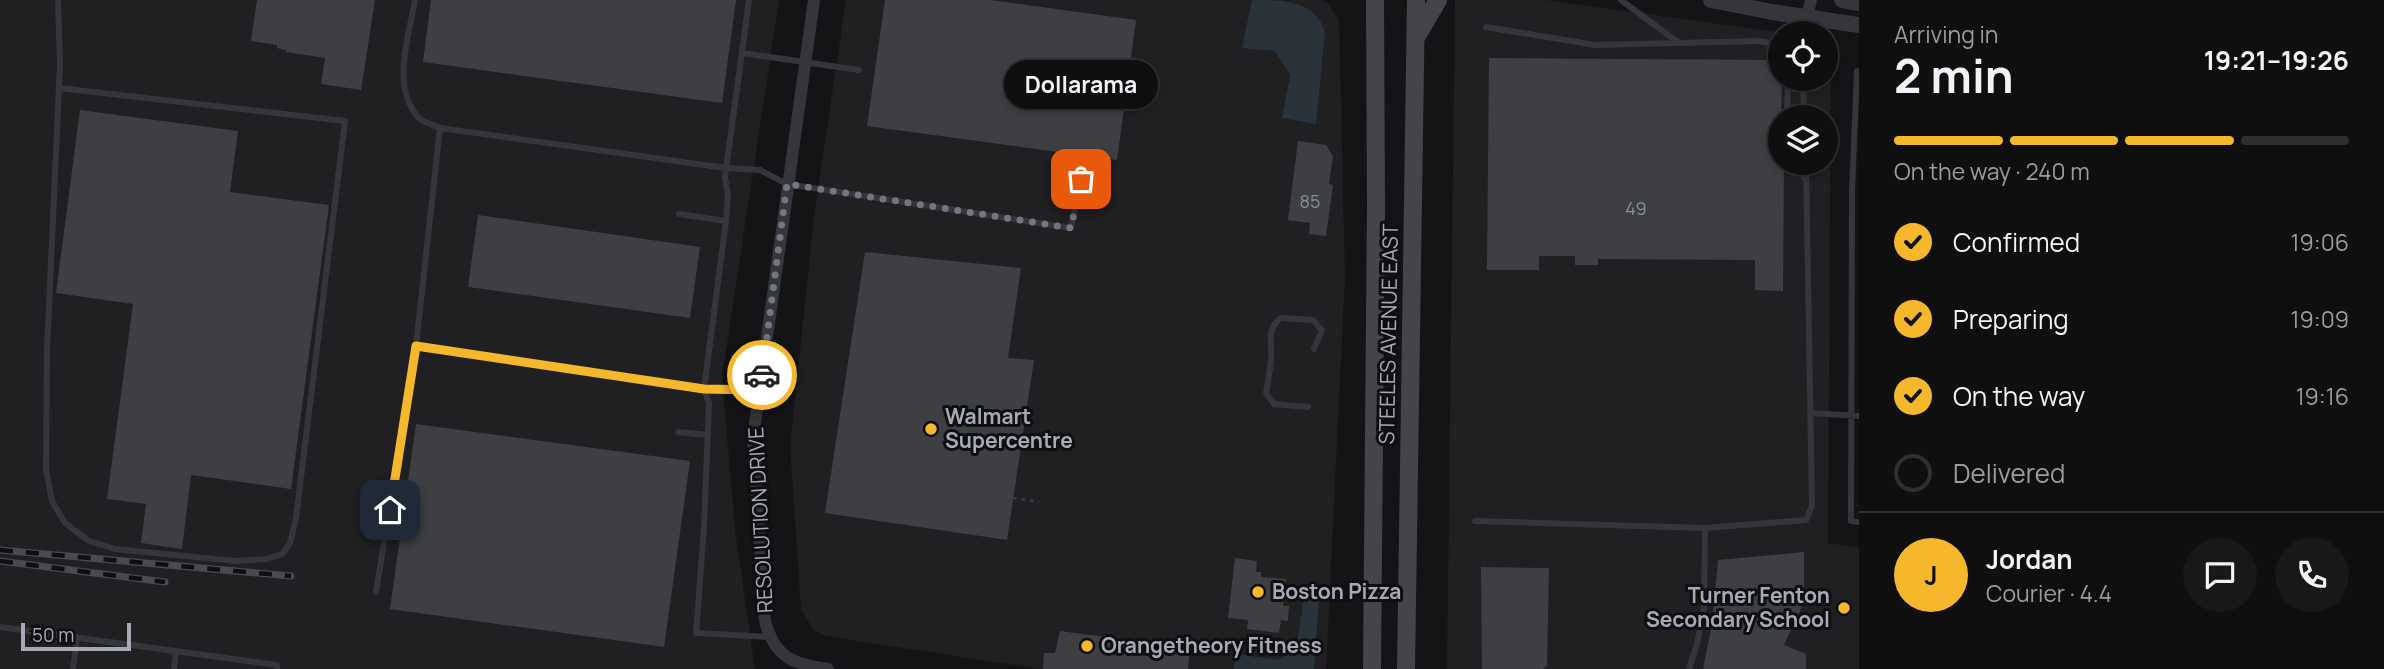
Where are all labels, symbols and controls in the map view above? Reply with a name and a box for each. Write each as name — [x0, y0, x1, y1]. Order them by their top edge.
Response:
text: Arriving in — [1894, 18, 1999, 50]
map controls — [1768, 21, 1838, 175]
button: locate — [1768, 21, 1838, 91]
text: 19:21–19:26 — [2204, 42, 2349, 78]
text: 2 min — [1894, 44, 2014, 107]
callout: Dollarama — [1004, 60, 1158, 109]
text: Dollarama — [1025, 68, 1137, 100]
button: layers — [1768, 105, 1838, 175]
pin — [1051, 149, 1111, 209]
text: On the way · 240 m — [1894, 155, 2090, 187]
icon: bag — [1062, 160, 1100, 198]
house number: 85 — [1300, 189, 1320, 213]
house number: 49 — [1625, 196, 1647, 220]
street label: STEELES AVENUE EAST — [1372, 223, 1404, 445]
icon: check — [1894, 223, 1932, 261]
text: Confirmed — [1953, 224, 2080, 260]
text: 19:06 — [2291, 226, 2349, 258]
icon: check — [1894, 300, 1932, 338]
text: Preparing — [1953, 301, 2069, 337]
text: 19:09 — [2291, 303, 2349, 335]
courier — [727, 340, 797, 410]
icon: car — [743, 356, 781, 394]
icon: check — [1894, 377, 1932, 415]
text: On the way — [1953, 378, 2085, 414]
text: 19:16 — [2296, 380, 2349, 412]
place label: Walmart Supercentre — [945, 402, 1073, 454]
marker: Walmart Supercentre — [923, 421, 939, 437]
street label: RESOLUTION DRIVE — [741, 426, 779, 614]
text: Delivered — [1953, 455, 2065, 491]
pin — [360, 480, 420, 540]
icon: home — [371, 491, 409, 529]
button: chat — [2183, 538, 2257, 612]
button: phone — [2275, 538, 2349, 612]
text: Jordan — [1986, 541, 2072, 577]
text: J — [1924, 557, 1938, 593]
place label: Boston Pizza — [1272, 577, 1401, 605]
text: Courier · 4.4 — [1986, 577, 2112, 609]
place label: Turner Fenton Secondary School — [1646, 581, 1830, 633]
marker: Boston Pizza — [1250, 584, 1266, 600]
marker: Turner Fenton Secondary School — [1836, 600, 1852, 616]
scale bar — [21, 620, 131, 652]
text: 50 m — [32, 622, 74, 648]
place label: Orangetheory Fitness — [1101, 631, 1322, 659]
marker: Orangetheory Fitness — [1079, 638, 1095, 654]

